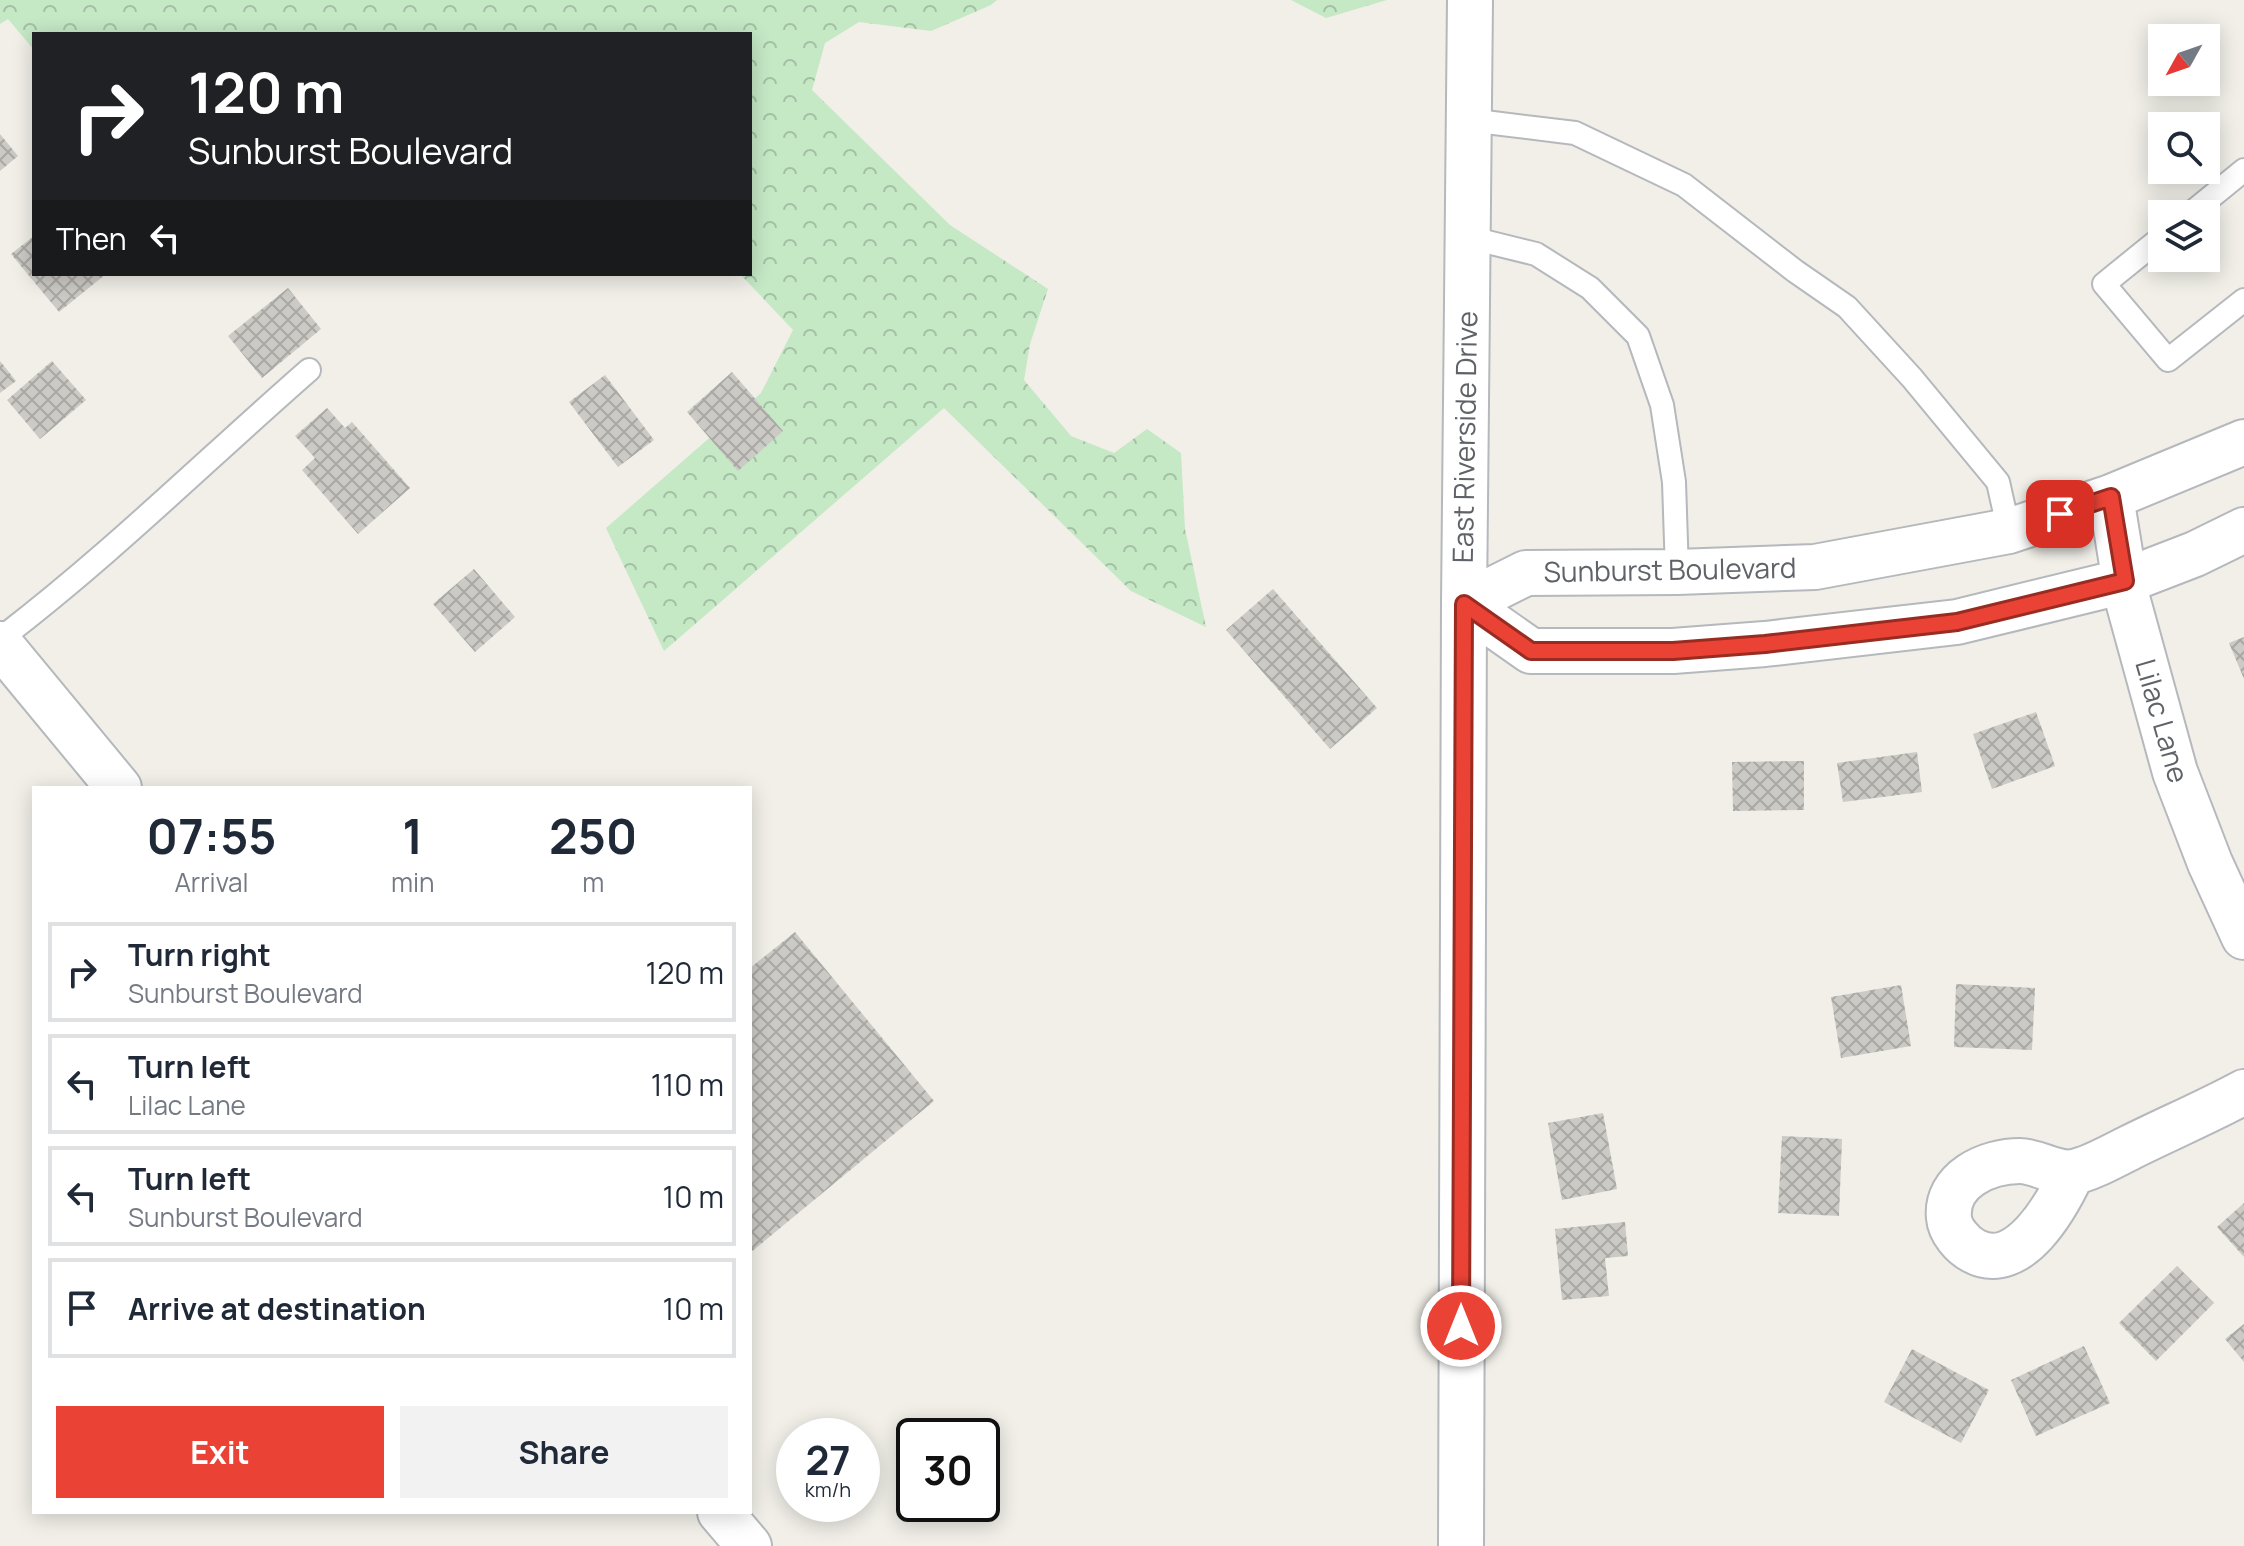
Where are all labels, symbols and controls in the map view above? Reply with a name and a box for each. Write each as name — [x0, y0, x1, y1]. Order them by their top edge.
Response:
north arrow — [2148, 24, 2220, 96]
map controls — [2148, 24, 2220, 272]
text: 120 m — [188, 53, 344, 130]
icon: right — [56, 64, 160, 168]
button: search — [2148, 112, 2220, 184]
text: Sunburst Boulevard — [188, 126, 513, 175]
button: layers — [2148, 200, 2220, 272]
icon: left — [143, 216, 187, 260]
text: Then — [56, 218, 127, 259]
street label: East Riverside Drive — [1443, 311, 1485, 563]
pin — [2026, 480, 2094, 548]
icon: arrive — [2038, 492, 2082, 536]
street label: Sunburst Boulevard — [1543, 548, 1797, 590]
street label: Lilac Lane — [2127, 655, 2199, 787]
text: 07:55 — [147, 803, 276, 868]
text: 1 — [402, 803, 423, 868]
text: 250 — [549, 803, 637, 868]
text: Arrival — [174, 864, 249, 900]
text: min — [391, 864, 435, 900]
text: m — [582, 864, 604, 900]
text: Turn right — [128, 934, 271, 975]
icon: right — [60, 950, 104, 994]
text: 120 m — [645, 952, 724, 993]
text: Sunburst Boulevard — [128, 975, 363, 1011]
text: Turn left — [128, 1046, 251, 1087]
icon: left — [60, 1062, 104, 1106]
text: 110 m — [651, 1064, 724, 1105]
text: Lilac Lane — [128, 1087, 246, 1123]
text: Turn left — [128, 1158, 251, 1199]
icon: left — [60, 1174, 104, 1218]
text: 10 m — [663, 1176, 724, 1217]
text: Sunburst Boulevard — [128, 1199, 363, 1235]
position arrow — [1419, 1284, 1503, 1368]
icon: arrive — [60, 1286, 104, 1330]
text: Arrive at destination — [128, 1288, 426, 1329]
text: 10 m — [663, 1288, 724, 1329]
button: Exit — [56, 1406, 384, 1498]
button: Share — [400, 1406, 728, 1498]
speed limit sign: 30 — [896, 1418, 1000, 1522]
text: 27 — [805, 1432, 851, 1487]
text: km/h — [805, 1476, 851, 1503]

